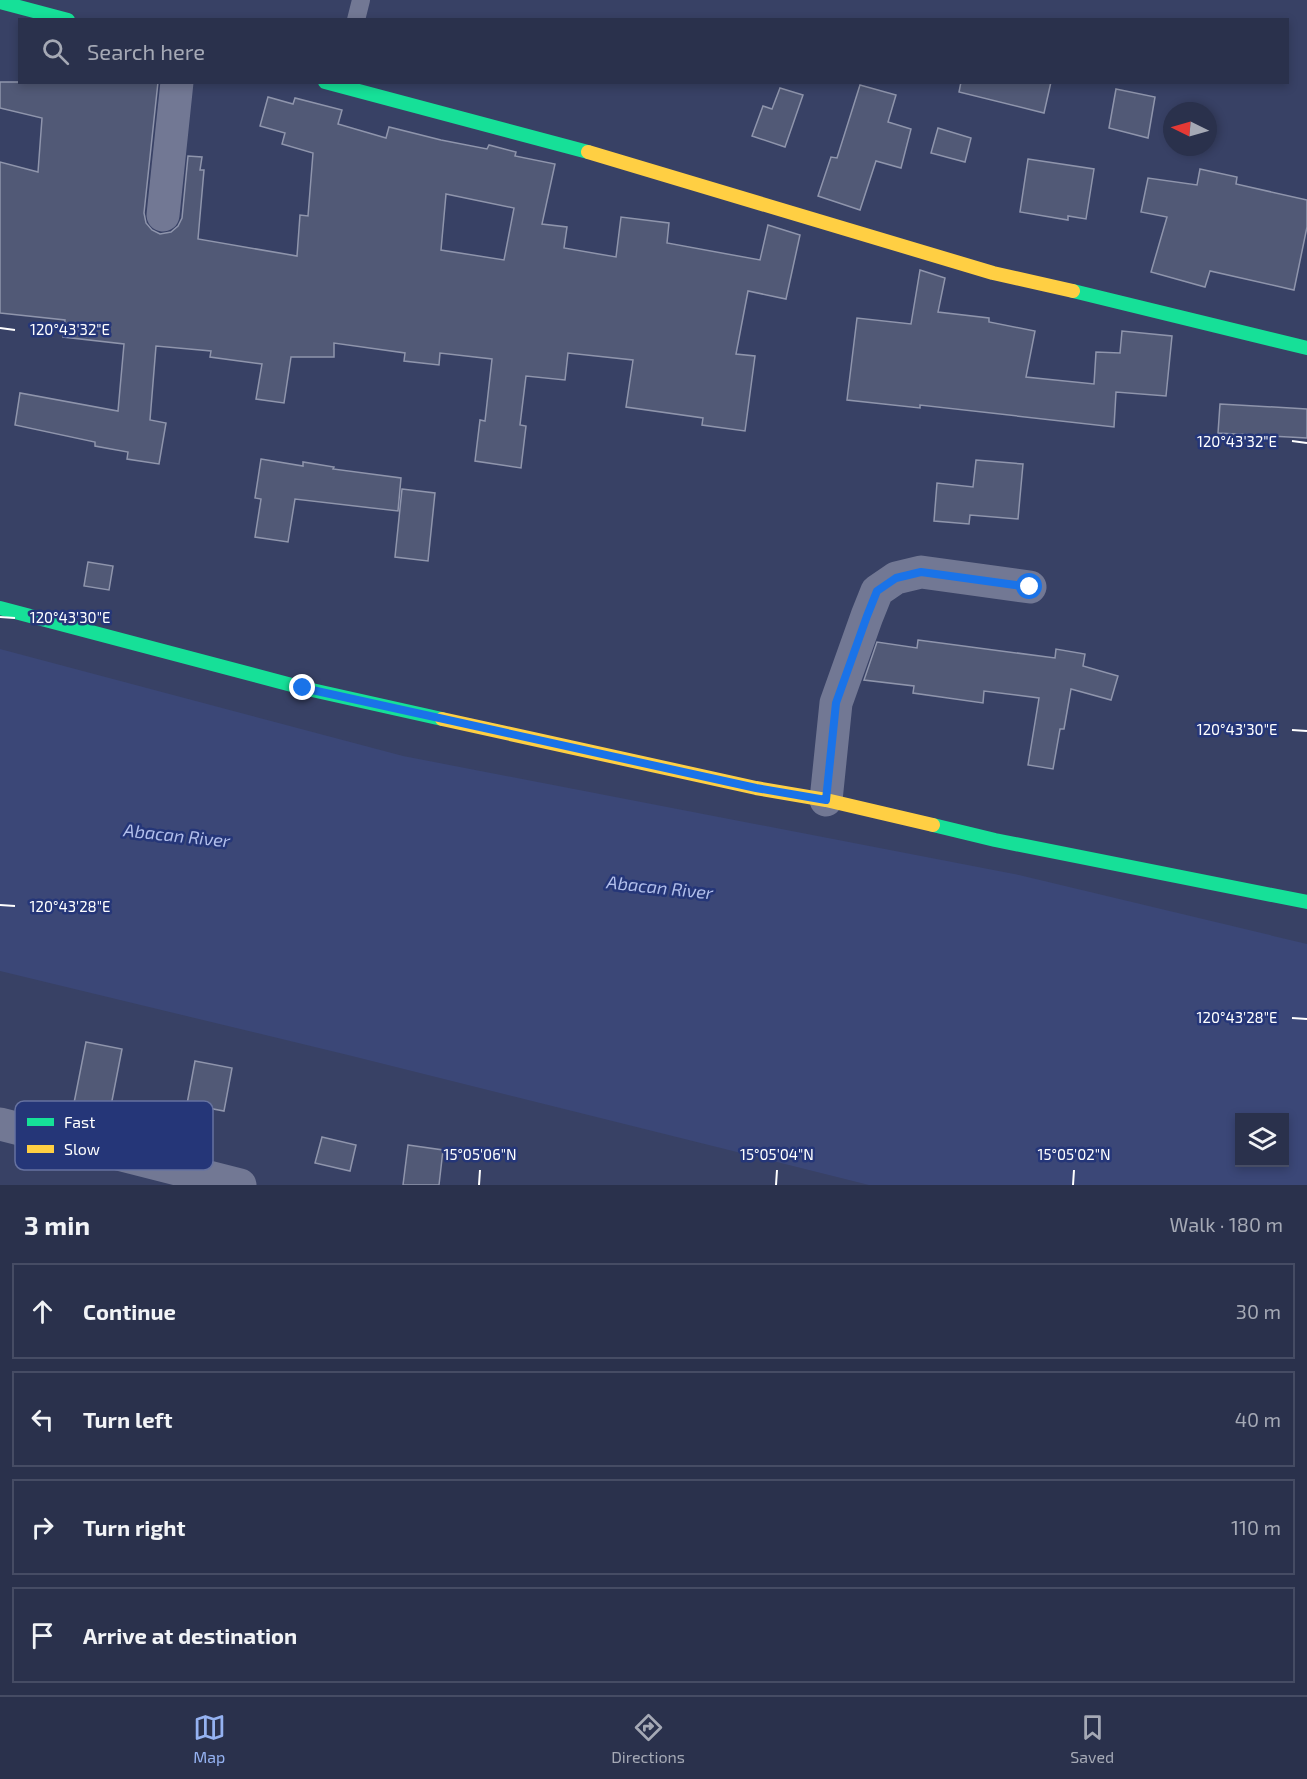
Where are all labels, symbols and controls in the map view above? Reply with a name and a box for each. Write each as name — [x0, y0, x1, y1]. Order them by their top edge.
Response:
search box — [18, 18, 1289, 84]
icon: search — [39, 35, 72, 68]
text: Search here — [87, 38, 205, 64]
north arrow — [1163, 102, 1217, 156]
text: 120°43'32"E — [30, 320, 110, 338]
text: 120°43'32"E — [1197, 432, 1277, 450]
route start — [1016, 573, 1042, 599]
text: 120°43'30"E — [30, 608, 110, 626]
route end — [289, 674, 315, 700]
text: 120°43'30"E — [1197, 720, 1277, 738]
water label: Abacan River — [122, 818, 232, 852]
water label: Abacan River — [605, 870, 715, 904]
text: 120°43'28"E — [30, 897, 110, 915]
text: 120°43'28"E — [1197, 1008, 1277, 1026]
legend — [15, 1101, 213, 1170]
text: Fast — [64, 1112, 95, 1131]
map controls — [1235, 1113, 1289, 1167]
button: layers — [1235, 1113, 1289, 1167]
text: Slow — [64, 1139, 100, 1158]
text: 15°05'06"N — [443, 1145, 517, 1163]
text: 15°05'04"N — [740, 1145, 814, 1163]
text: 15°05'02"N — [1037, 1145, 1111, 1163]
text: 3 min — [24, 1209, 90, 1240]
text: Walk · 180 m — [1170, 1212, 1283, 1236]
icon: ahead — [26, 1295, 59, 1328]
text: Continue — [83, 1298, 176, 1324]
text: 30 m — [1236, 1299, 1281, 1323]
icon: left — [26, 1403, 59, 1436]
text: Turn left — [83, 1406, 172, 1432]
text: 40 m — [1235, 1407, 1281, 1431]
icon: right — [26, 1511, 59, 1544]
text: Turn right — [83, 1514, 185, 1540]
text: 110 m — [1231, 1515, 1281, 1539]
icon: arrive — [26, 1619, 59, 1652]
text: Arrive at destination — [83, 1622, 297, 1648]
tab: Map — [193, 1711, 226, 1766]
tab: Directions — [611, 1711, 685, 1766]
tab: Saved — [1070, 1711, 1114, 1766]

